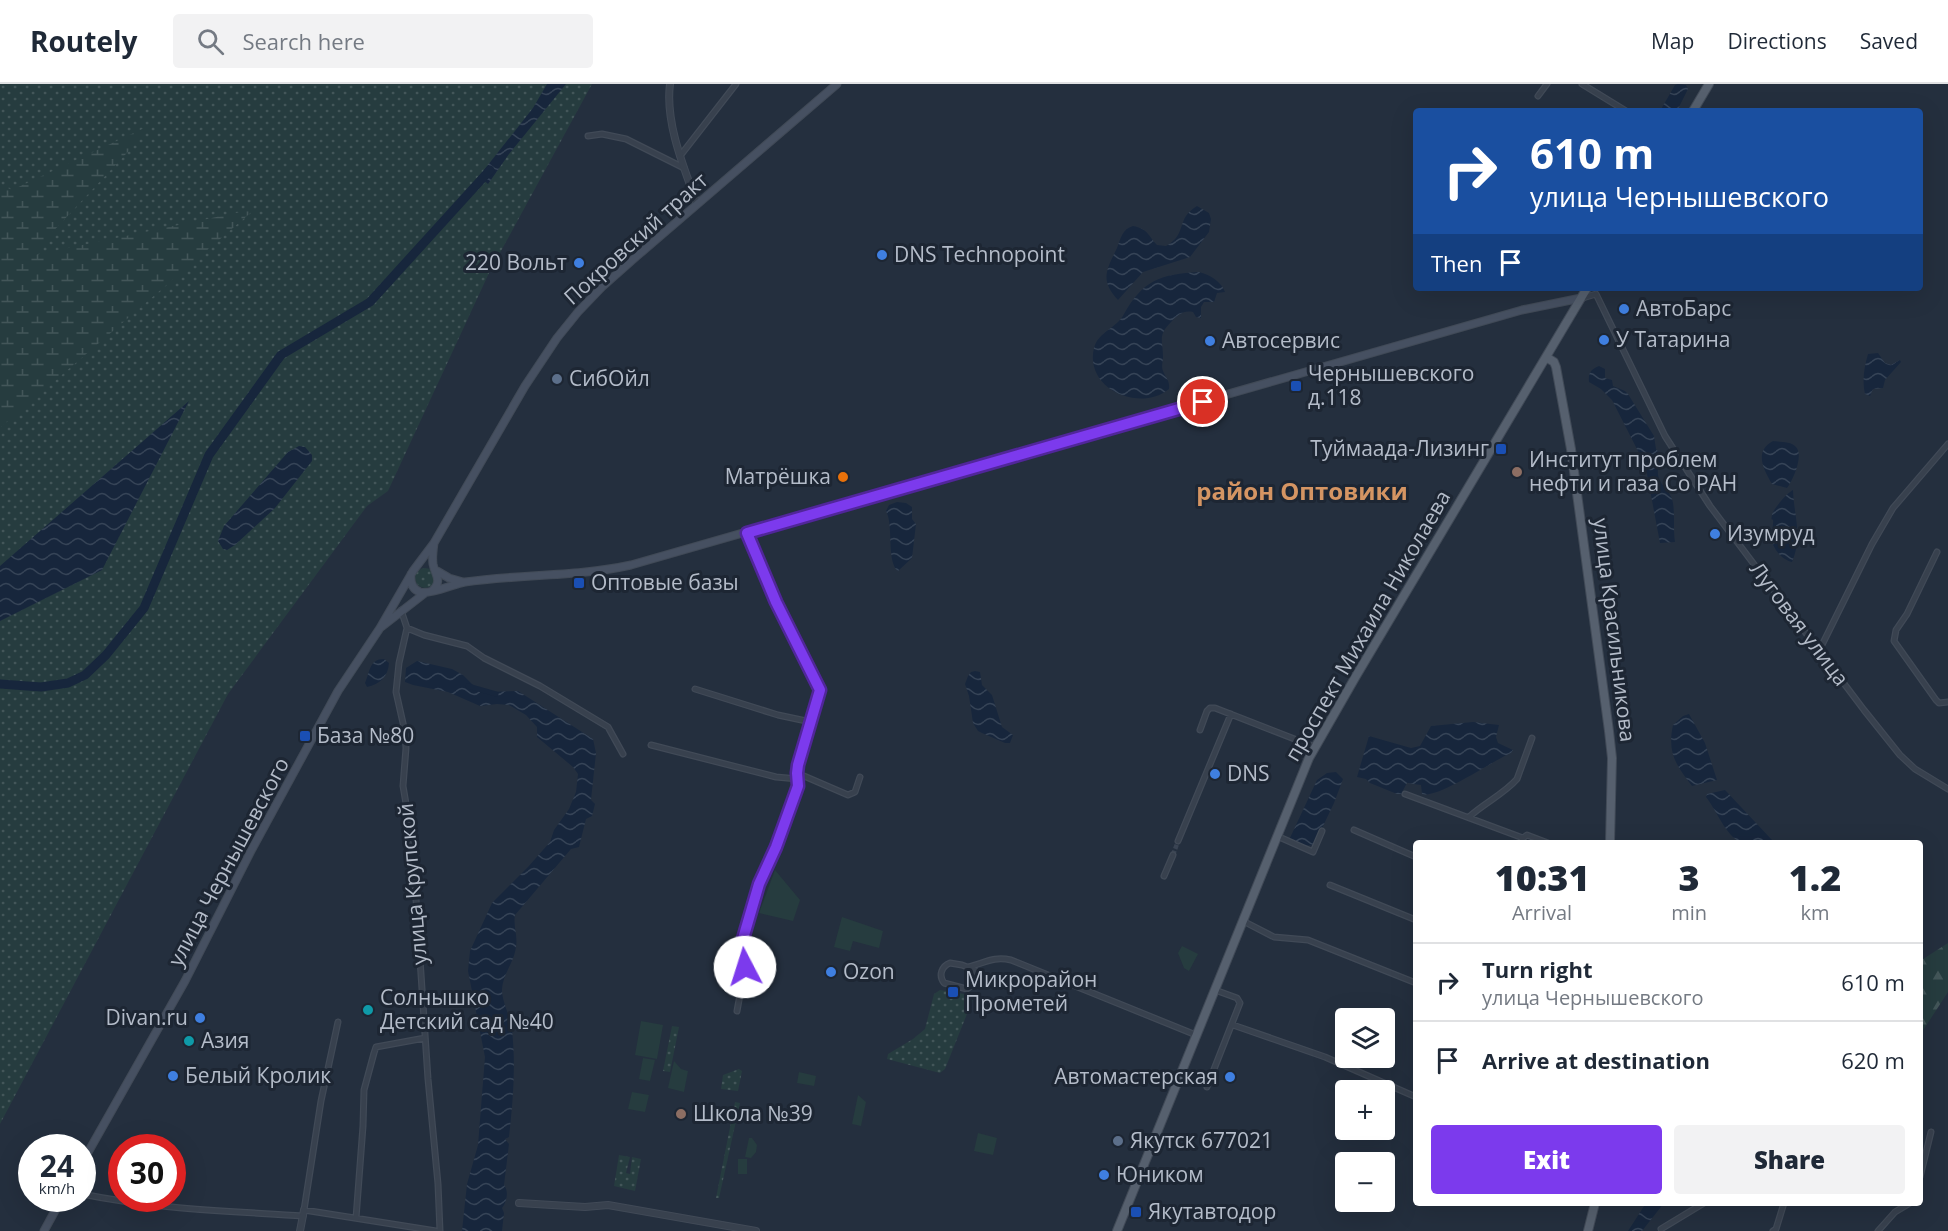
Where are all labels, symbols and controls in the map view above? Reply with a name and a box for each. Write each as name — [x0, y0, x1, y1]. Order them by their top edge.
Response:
search box — [173, 14, 593, 68]
text: Routely — [30, 22, 137, 60]
icon: search — [194, 25, 227, 58]
text: Search here — [242, 26, 365, 56]
text: Map — [1651, 27, 1694, 55]
text: Directions — [1727, 27, 1827, 55]
text: Saved — [1860, 27, 1918, 55]
text: 610 m — [1530, 124, 1654, 181]
icon: right — [1431, 132, 1509, 210]
street label: Покровский тракт — [557, 166, 713, 310]
text: улица Чернышевского — [1530, 178, 1829, 215]
place label: DNS Technopoint — [894, 240, 1065, 268]
icon: arrive — [1494, 246, 1527, 279]
place label: 220 Вольт — [465, 248, 567, 276]
marker: DNS Technopoint — [875, 248, 889, 262]
text: Then — [1431, 248, 1482, 278]
marker: 220 Вольт — [572, 256, 586, 270]
place label: АвтоБарс — [1636, 294, 1731, 322]
marker: АвтоБарс — [1617, 302, 1631, 316]
place label: У Татарина — [1616, 325, 1730, 353]
place label: Автосервис — [1222, 326, 1340, 354]
marker: У Татарина — [1597, 333, 1611, 347]
marker: Автосервис — [1203, 334, 1217, 348]
place label: Чернышевского д.118 — [1308, 359, 1474, 411]
place label: СибОйл — [569, 364, 650, 392]
marker: СибОйл — [550, 372, 564, 386]
pin — [1177, 376, 1228, 427]
marker: Чернышевского д.118 — [1289, 379, 1303, 393]
icon: arrive — [1186, 385, 1219, 418]
place label: Туймаада-Лизинг — [1310, 434, 1489, 462]
marker: Туймаада-Лизинг — [1494, 442, 1508, 456]
place label: Институт проблем нефти и газа Со РАН — [1529, 445, 1737, 497]
place label: Матрёшка — [725, 462, 831, 490]
marker: Институт проблем нефти и газа Со РАН — [1510, 465, 1524, 479]
marker: Матрёшка — [836, 470, 850, 484]
district label: район Оптовики — [1196, 474, 1408, 507]
street label: проспект Михаила Николаева — [1278, 485, 1456, 766]
street label: улица Красильникова — [1587, 516, 1643, 743]
place label: Изумруд — [1727, 519, 1814, 547]
marker: Изумруд — [1708, 527, 1722, 541]
street label: Луговая улица — [1744, 556, 1856, 691]
place label: Оптовые базы — [591, 568, 739, 596]
marker: Оптовые базы — [572, 576, 586, 590]
place label: База №80 — [317, 721, 414, 749]
marker: База №80 — [298, 729, 312, 743]
street label: улица Чернышевского — [161, 752, 295, 971]
place label: DNS — [1227, 759, 1270, 787]
marker: DNS — [1208, 767, 1222, 781]
street label: улица Крупской — [391, 802, 433, 966]
text: 10:31 — [1495, 853, 1589, 902]
text: 3 — [1679, 853, 1700, 902]
text: 1.2 — [1789, 853, 1841, 902]
text: Arrival — [1512, 899, 1572, 926]
text: min — [1671, 899, 1707, 926]
text: km — [1800, 899, 1830, 926]
position arrow — [713, 935, 777, 999]
text: Turn right — [1482, 954, 1593, 984]
place label: Ozon — [843, 957, 895, 985]
marker: Ozon — [824, 965, 838, 979]
place label: Микрорайон Прометей — [965, 965, 1097, 1017]
icon: right — [1431, 966, 1464, 999]
text: 610 m — [1841, 967, 1905, 997]
place label: Солнышко Детский сад №40 — [380, 983, 554, 1035]
text: улица Чернышевского — [1482, 984, 1703, 1011]
marker: Микрорайон Прометей — [946, 985, 960, 999]
place label: Divan.ru — [105, 1003, 188, 1031]
marker: Солнышко Детский сад №40 — [361, 1003, 375, 1017]
map controls — [1335, 1008, 1395, 1212]
button: layers — [1335, 1008, 1395, 1068]
marker: Divan.ru — [193, 1011, 207, 1025]
place label: Азия — [201, 1026, 249, 1054]
marker: Азия — [182, 1034, 196, 1048]
icon: arrive — [1431, 1044, 1464, 1077]
text: Arrive at destination — [1482, 1045, 1710, 1075]
text: 620 m — [1841, 1045, 1905, 1075]
place label: Белый Кролик — [185, 1061, 331, 1089]
place label: Автомастерская — [1054, 1062, 1218, 1090]
marker: Белый Кролик — [166, 1069, 180, 1083]
marker: Автомастерская — [1223, 1070, 1237, 1084]
button: + — [1335, 1080, 1395, 1140]
place label: Школа №39 — [693, 1099, 813, 1127]
marker: Школа №39 — [674, 1107, 688, 1121]
button: Exit — [1431, 1125, 1662, 1194]
button: Share — [1674, 1125, 1905, 1194]
place label: Якутск 677021 — [1130, 1126, 1273, 1154]
speed limit sign: 30 — [108, 1134, 186, 1212]
marker: Якутск 677021 — [1111, 1134, 1125, 1148]
text: 24 — [40, 1145, 74, 1186]
button: − — [1335, 1152, 1395, 1212]
place label: Юником — [1116, 1160, 1204, 1188]
marker: Юником — [1097, 1168, 1111, 1182]
text: km/h — [39, 1178, 75, 1198]
place label: Якутавтодор — [1148, 1197, 1276, 1225]
marker: Якутавтодор — [1129, 1205, 1143, 1219]

